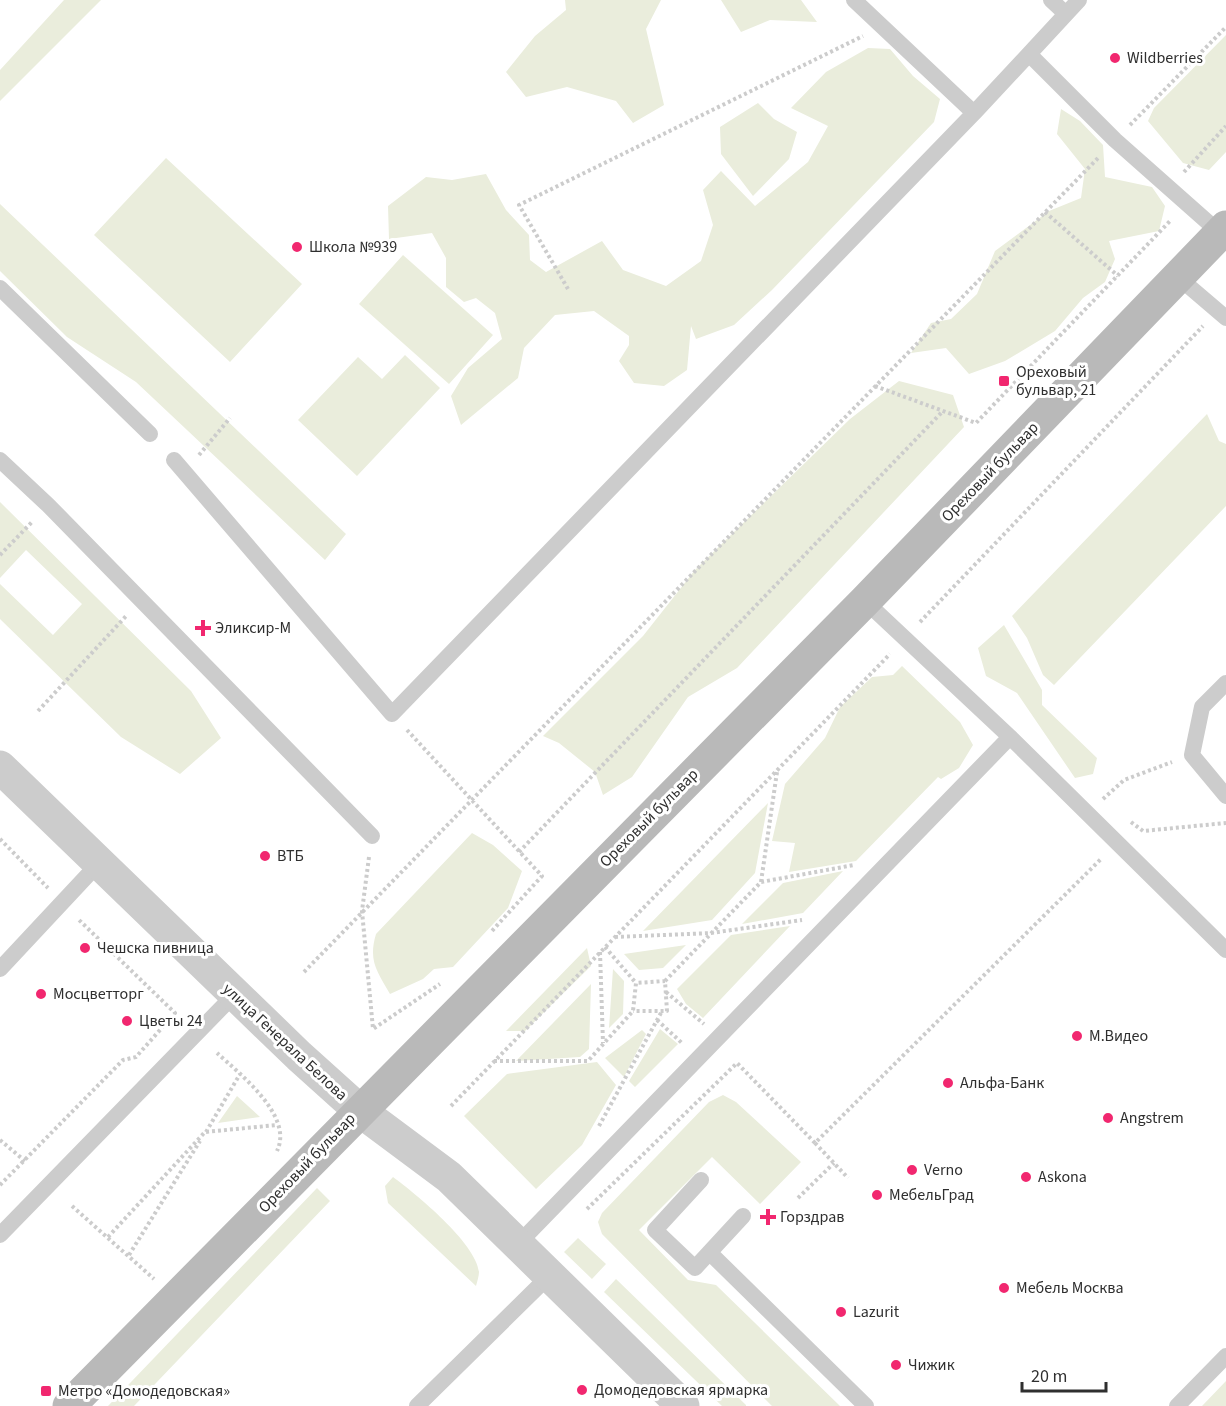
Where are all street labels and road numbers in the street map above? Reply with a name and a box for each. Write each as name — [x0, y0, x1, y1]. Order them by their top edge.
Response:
street label: Ореховый бульвар — [936, 417, 1044, 527]
street label: Ореховый бульвар — [595, 764, 703, 872]
street label: улица Генерала Белова — [218, 978, 352, 1106]
street label: Ореховый бульвар — [253, 1108, 361, 1218]

